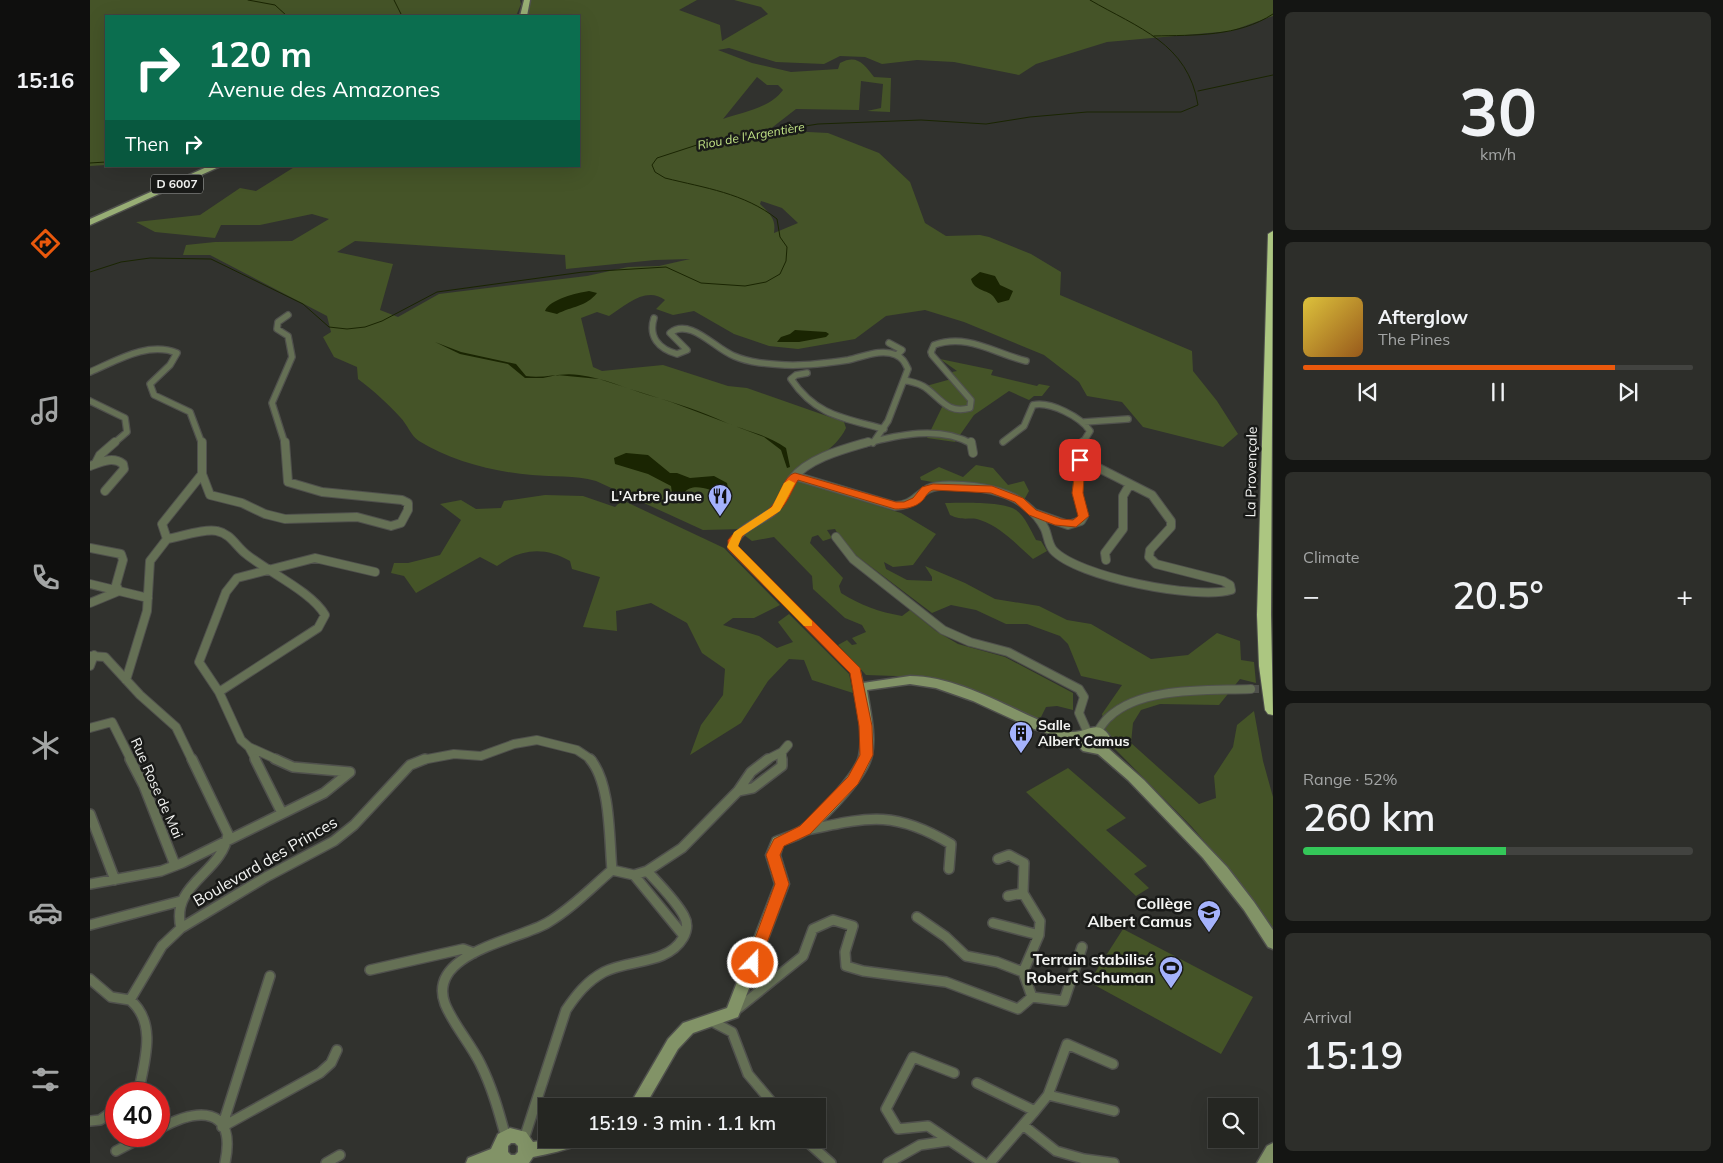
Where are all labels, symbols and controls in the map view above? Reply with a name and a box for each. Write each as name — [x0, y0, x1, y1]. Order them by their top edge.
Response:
text: 120 m — [208, 32, 312, 76]
icon: right — [125, 35, 190, 100]
text: 15:16 — [16, 66, 74, 94]
text: 30 — [1459, 71, 1537, 152]
text: Avenue des Amazones — [208, 75, 440, 103]
water label: Riou de l'Argentière — [696, 119, 806, 152]
icon: right — [179, 130, 207, 158]
text: Then — [125, 132, 169, 156]
text: km/h — [1480, 144, 1516, 164]
road number: D 6007 — [151, 174, 203, 193]
icon: directions — [28, 226, 63, 261]
text: Afterglow — [1378, 305, 1468, 329]
text: The Pines — [1378, 329, 1450, 349]
icon: previous — [1354, 378, 1382, 406]
icon: pause — [1484, 378, 1512, 406]
icon: next — [1614, 378, 1642, 406]
icon: music — [28, 393, 63, 428]
street label: La Provençale — [1241, 426, 1261, 518]
pin — [1059, 439, 1101, 481]
icon: arrive — [1066, 446, 1094, 474]
restaurant icon: L'Arbre Jaune — [707, 483, 733, 517]
place label: L'Arbre Jaune — [611, 487, 702, 505]
text: Climate — [1303, 547, 1359, 567]
icon: phone — [28, 560, 63, 595]
text: 20.5° — [1452, 571, 1544, 619]
text: − — [1303, 578, 1320, 613]
text: + — [1676, 578, 1693, 613]
place label: Salle Albert Camus — [1038, 716, 1130, 750]
building icon: Salle Albert Camus — [1008, 720, 1034, 754]
icon: climate — [28, 728, 63, 763]
street label: Rue Rose de Mai — [127, 735, 187, 841]
text: Range · 52% — [1303, 769, 1398, 789]
text: 260 km — [1303, 793, 1436, 841]
street label: Boulevard des Princes — [189, 812, 341, 910]
place label: Collège Albert Camus — [1087, 893, 1192, 931]
icon: car — [28, 895, 63, 930]
school or university icon: Collège Albert Camus — [1196, 899, 1222, 933]
position arrow — [726, 936, 778, 988]
place label: Terrain stabilisé Robert Schuman — [1026, 949, 1154, 987]
sports icon: Terrain stabilisé Robert Schuman — [1158, 955, 1184, 989]
text: Arrival — [1303, 1007, 1352, 1027]
text: 15:19 — [1303, 1031, 1403, 1079]
icon: filters — [28, 1062, 63, 1097]
speed limit sign: 40 — [105, 1082, 170, 1147]
map controls — [1208, 1098, 1258, 1148]
button: search — [1208, 1098, 1258, 1148]
text: 15:19 · 3 min · 1.1 km — [588, 1111, 776, 1135]

